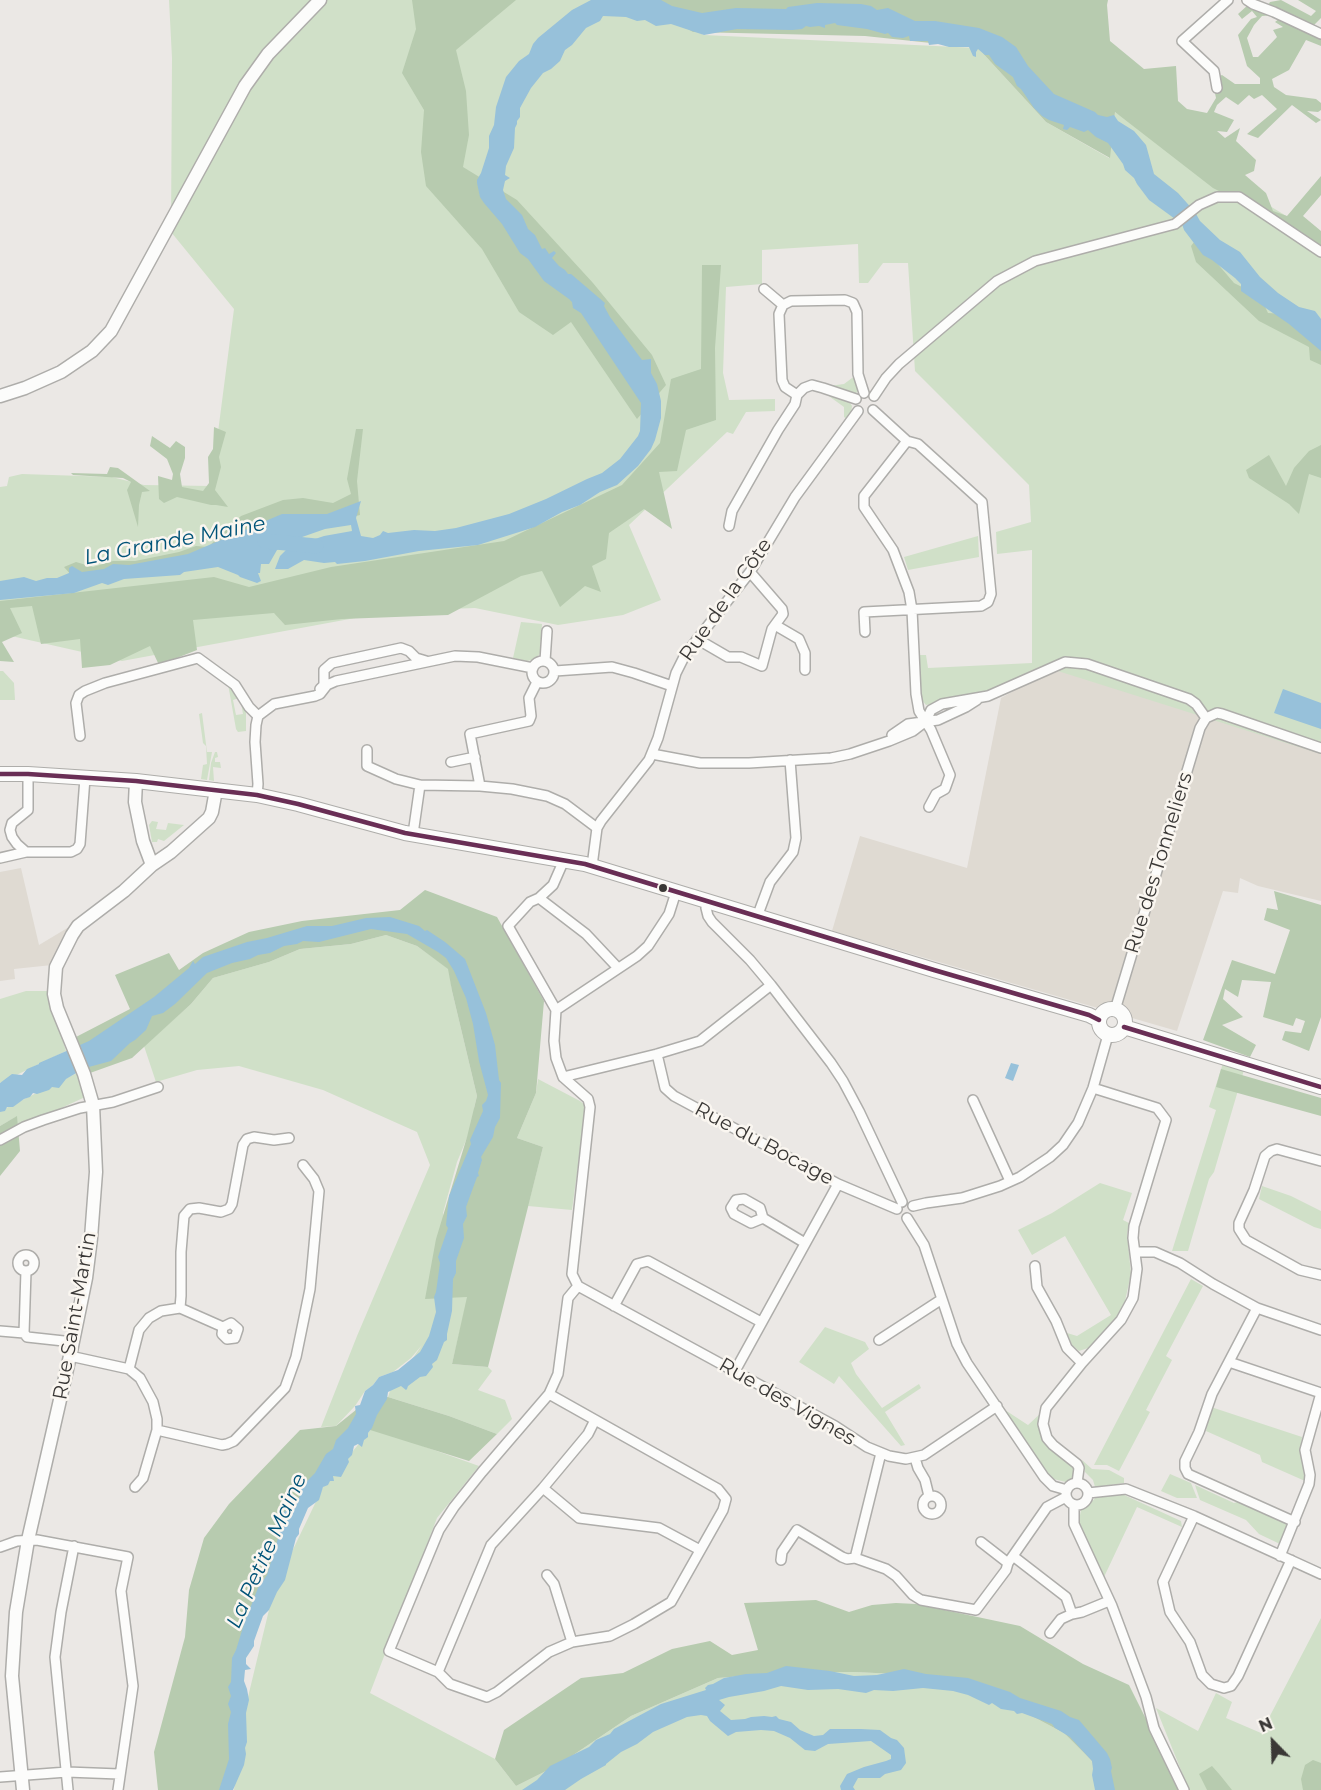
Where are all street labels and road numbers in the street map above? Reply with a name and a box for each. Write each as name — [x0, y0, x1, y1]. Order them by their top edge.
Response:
street label: Rue de la Côte — [675, 534, 777, 666]
street label: Rue des Tonneliers — [1120, 769, 1198, 957]
street label: Rue du Bocage — [690, 1097, 838, 1191]
street label: Rue Saint-Martin — [48, 1230, 102, 1402]
street label: Rue des Vignes — [714, 1353, 860, 1451]

